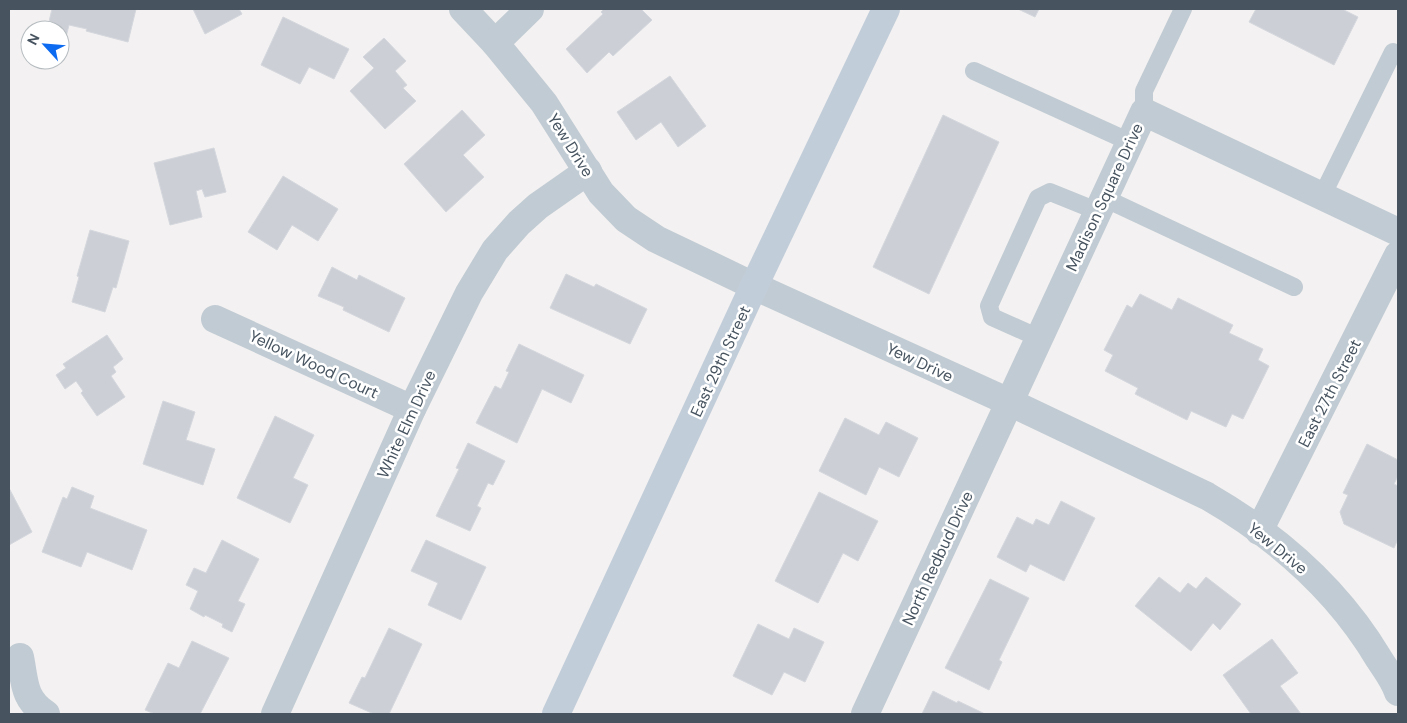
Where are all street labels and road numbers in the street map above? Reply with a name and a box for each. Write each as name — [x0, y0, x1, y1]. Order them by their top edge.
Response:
street label: Yew Drive — [543, 110, 598, 181]
street label: Madison Square Drive — [1061, 120, 1148, 275]
street label: East 29th Street — [686, 302, 755, 420]
street label: Yellow Wood Court — [246, 325, 382, 404]
street label: East 27th Street — [1293, 336, 1366, 451]
street label: Yew Drive — [883, 338, 956, 387]
street label: White Elm Drive — [372, 367, 441, 482]
street label: North Redbud Drive — [897, 488, 978, 629]
street label: Yew Drive — [1243, 518, 1312, 579]

